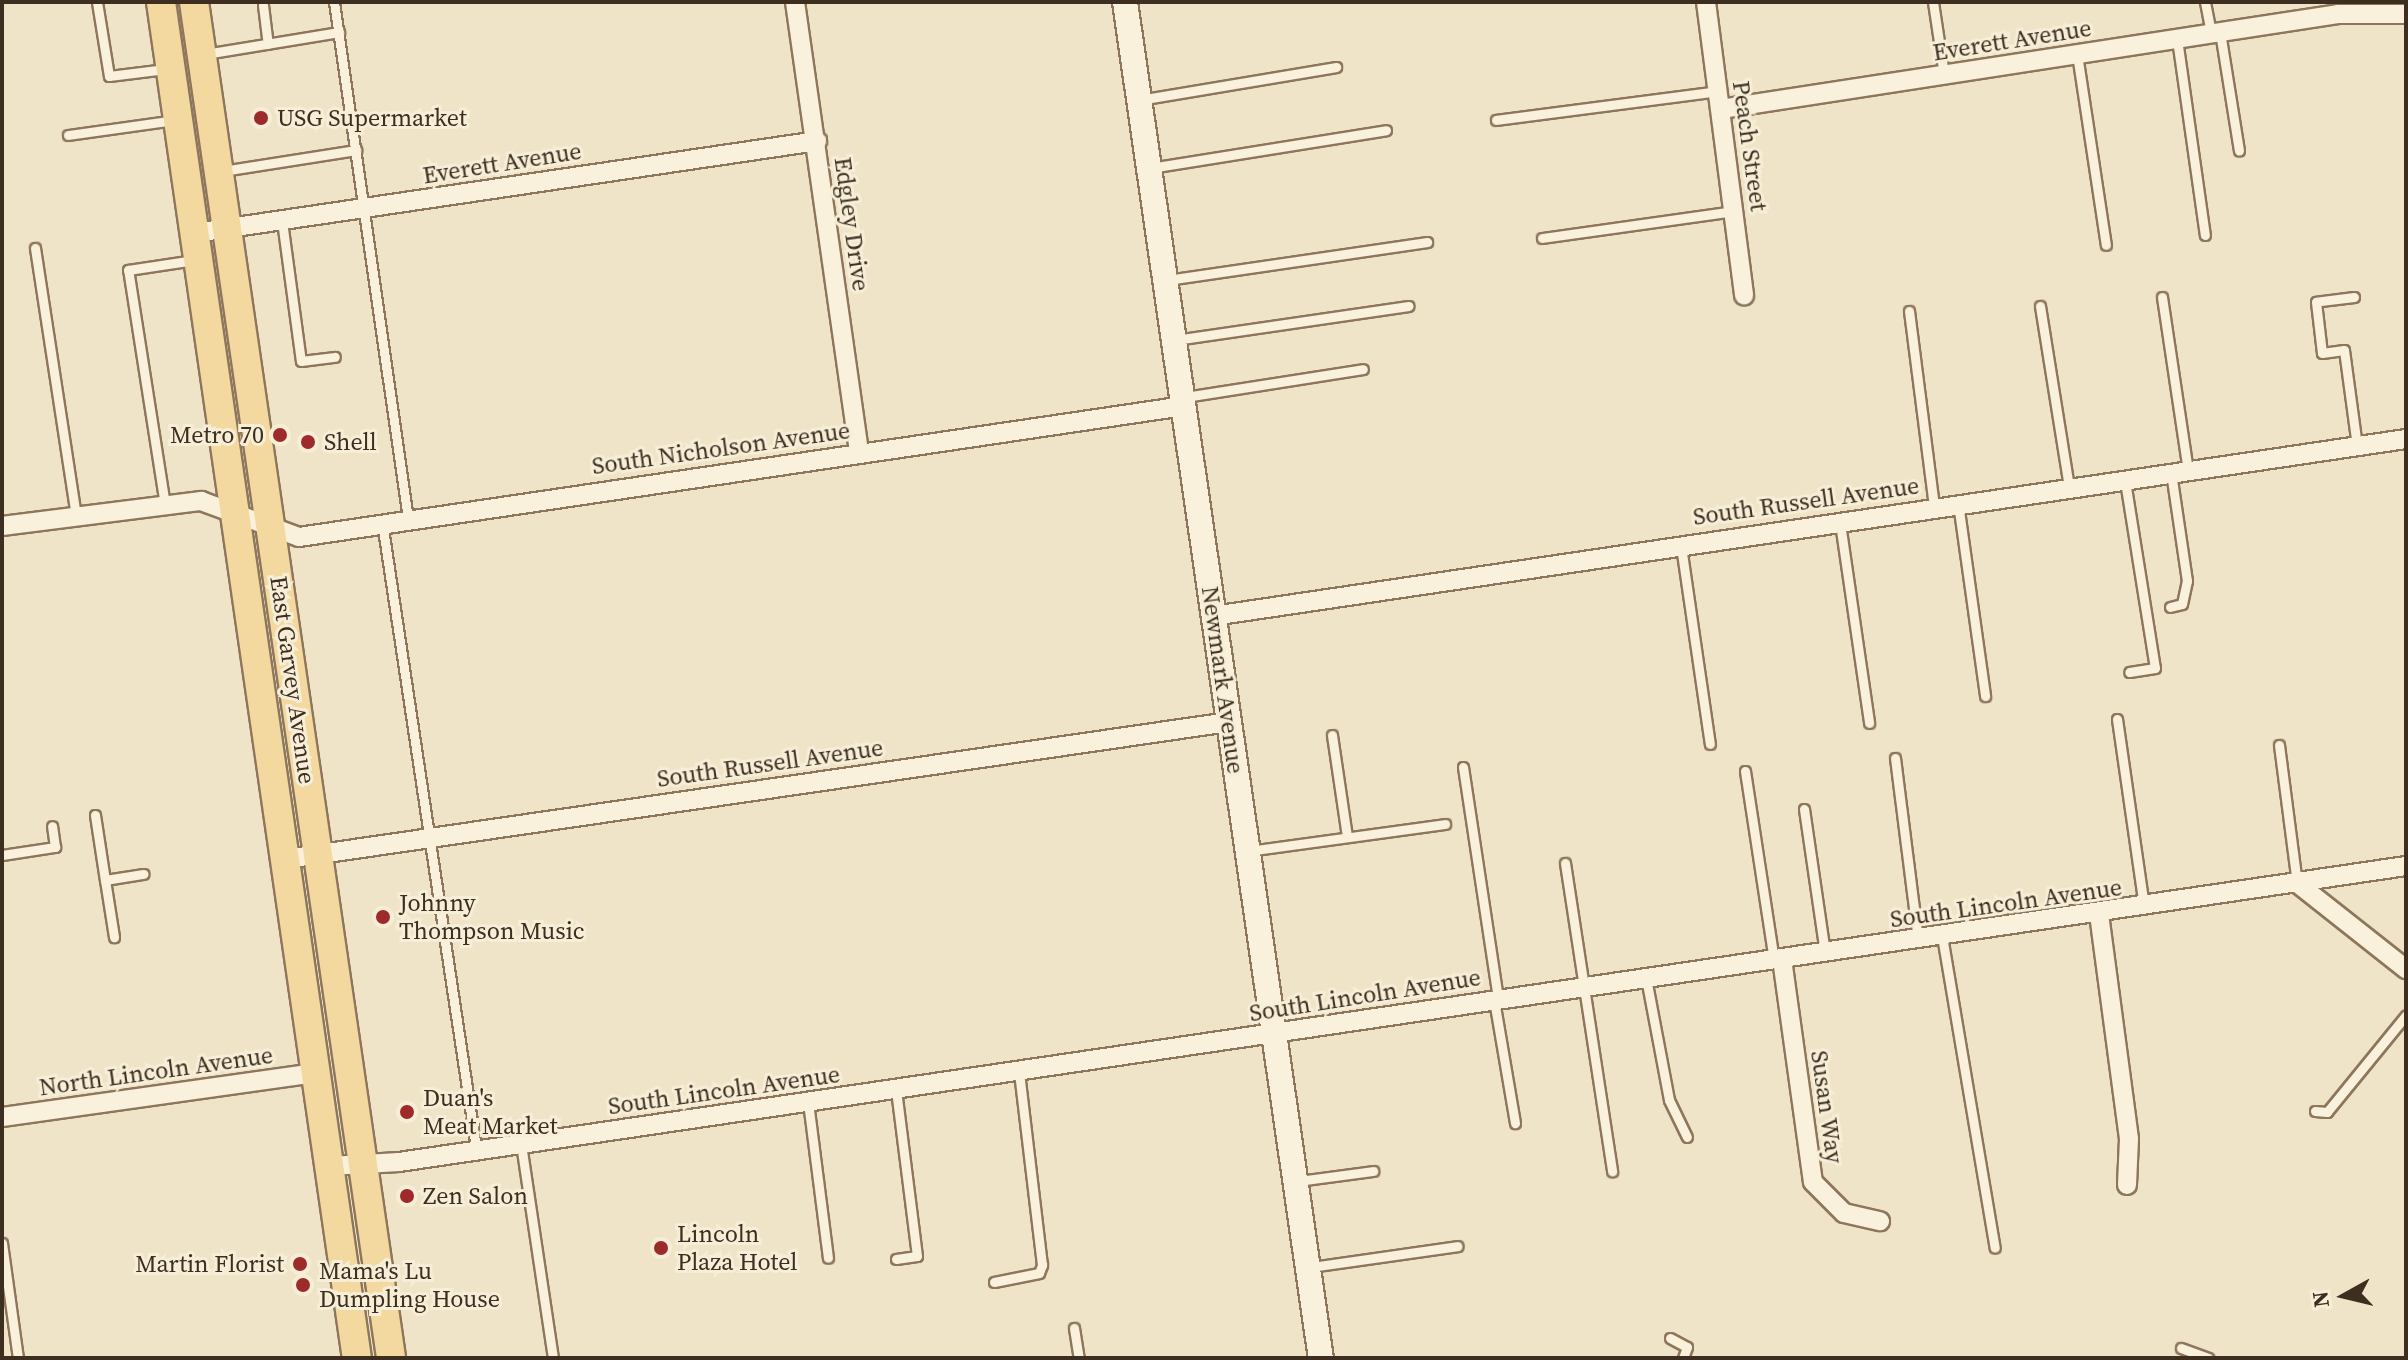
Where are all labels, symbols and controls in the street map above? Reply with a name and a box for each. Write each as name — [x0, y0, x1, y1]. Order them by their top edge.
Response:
street label: Everett Avenue — [1931, 13, 2093, 67]
street label: Peach Street — [1727, 79, 1773, 213]
place label: USG Supermarket — [277, 104, 467, 132]
marker: USG Supermarket — [252, 109, 270, 127]
street label: Everett Avenue — [421, 136, 583, 190]
street label: Edgley Drive — [828, 155, 876, 293]
street label: South Nicholson Avenue — [590, 416, 852, 480]
place label: Metro 70 — [170, 421, 264, 449]
marker: Metro 70 — [271, 426, 289, 444]
place label: Shell — [324, 428, 377, 456]
marker: Shell — [299, 433, 317, 451]
street label: South Russell Avenue — [1691, 471, 1921, 531]
street label: East Garvey Avenue — [264, 574, 322, 786]
street label: Newmark Avenue — [1196, 585, 1250, 775]
street label: South Russell Avenue — [655, 733, 885, 793]
street label: South Lincoln Avenue — [1888, 872, 2124, 934]
place label: Johnny Thompson Music — [399, 889, 584, 945]
marker: Johnny Thompson Music — [374, 908, 392, 926]
street label: South Lincoln Avenue — [1247, 962, 1483, 1028]
street label: North Lincoln Avenue — [37, 1040, 275, 1102]
street label: Susan Way — [1805, 1048, 1849, 1166]
street label: South Lincoln Avenue — [606, 1059, 842, 1121]
place label: Duan's Meat Market — [423, 1084, 558, 1140]
marker: Duan's Meat Market — [398, 1103, 416, 1121]
place label: Zen Salon — [423, 1182, 528, 1210]
marker: Zen Salon — [398, 1187, 416, 1205]
place label: Lincoln Plaza Hotel — [677, 1220, 797, 1276]
marker: Lincoln Plaza Hotel — [652, 1239, 670, 1257]
place label: Martin Florist — [135, 1250, 284, 1278]
marker: Martin Florist — [291, 1255, 309, 1273]
north arrow — [2304, 1256, 2384, 1336]
place label: Mama's Lu Dumpling House — [319, 1257, 500, 1313]
marker: Mama's Lu Dumpling House — [294, 1276, 312, 1294]
text: N — [2304, 1289, 2336, 1309]

